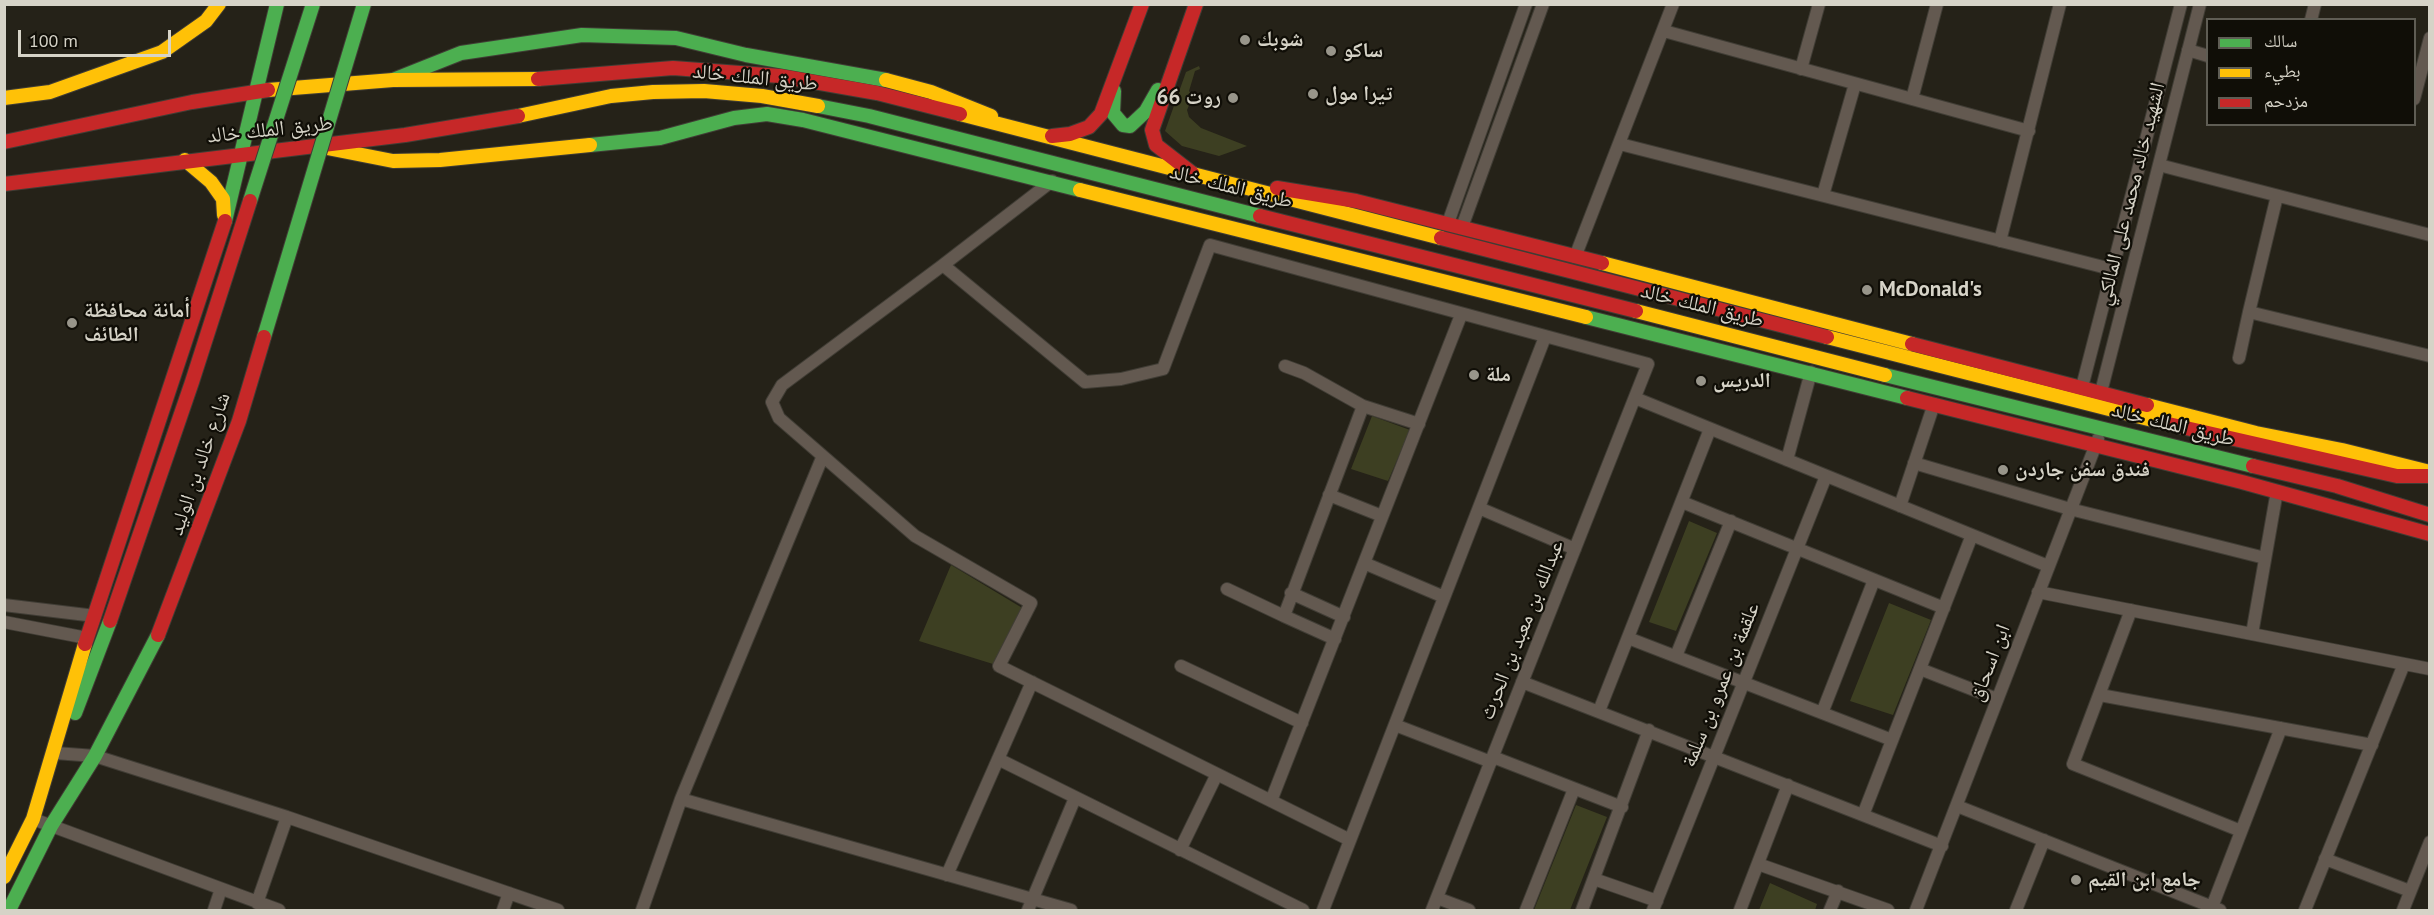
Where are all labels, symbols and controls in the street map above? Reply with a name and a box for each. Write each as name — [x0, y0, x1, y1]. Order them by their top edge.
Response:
scale bar — [21, 18, 174, 56]
legend — [2206, 18, 2416, 126]
place label: شوبك — [1257, 27, 1303, 53]
text: 100 m — [29, 29, 78, 52]
text: سالك — [2264, 29, 2297, 52]
marker: شوبك — [1238, 33, 1252, 47]
place label: ساكو — [1343, 38, 1383, 64]
marker: ساكو — [1324, 44, 1338, 58]
street label: طريق الملك خالد — [691, 59, 819, 97]
text: بطيء — [2264, 59, 2301, 82]
street label: الشهيد خالد محمد على المالكي — [2091, 80, 2171, 308]
place label: تيرا مول — [1325, 81, 1392, 107]
place label: روت 66 — [1157, 85, 1221, 111]
marker: تيرا مول — [1306, 87, 1320, 101]
text: مزدحم — [2264, 89, 2308, 112]
marker: روت 66 — [1226, 91, 1240, 105]
street label: طريق الملك خالد — [206, 111, 334, 149]
street label: طريق الملك خالد — [1167, 160, 1295, 214]
place label: McDonald's — [1879, 277, 1982, 303]
street label: طريق الملك خالد — [1638, 279, 1766, 333]
marker: McDonald's — [1860, 283, 1874, 297]
place label: أمانة محافظة الطائف — [84, 298, 190, 348]
marker: أمانة محافظة الطائف — [65, 316, 79, 330]
place label: ملة — [1486, 362, 1511, 388]
marker: ملة — [1467, 368, 1481, 382]
place label: الدريس — [1713, 368, 1771, 394]
marker: الدريس — [1694, 374, 1708, 388]
street label: شارع خالد بن الوليد — [164, 389, 236, 539]
street label: طريق الملك خالد — [2109, 398, 2237, 452]
place label: فندق سفن جاردن — [2015, 457, 2150, 483]
marker: فندق سفن جاردن — [1996, 463, 2010, 477]
street label: عبدالله بن معبد بن الحرث — [1474, 536, 1570, 724]
street label: علقمة بن عمرو بن سلمة — [1676, 599, 1766, 771]
street label: ابن اسحاق — [1964, 621, 2016, 705]
place label: جامع ابن القيم — [2088, 867, 2201, 893]
marker: جامع ابن القيم — [2069, 873, 2083, 887]

